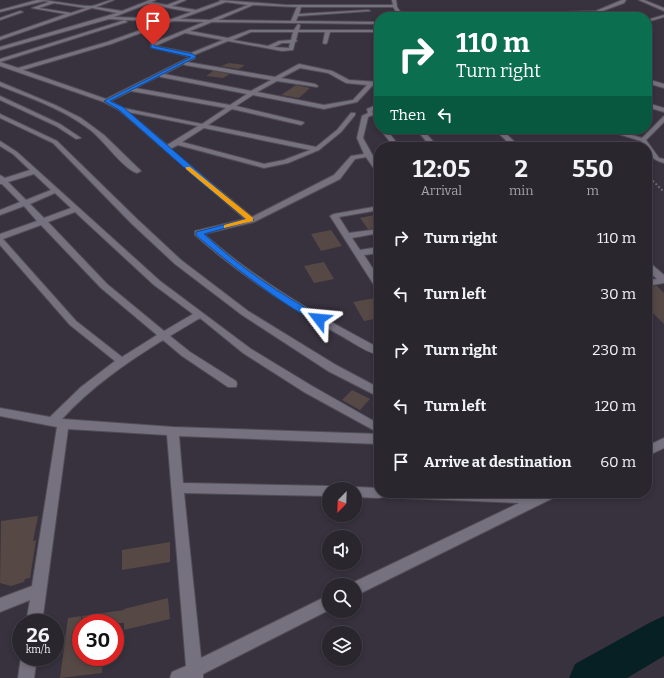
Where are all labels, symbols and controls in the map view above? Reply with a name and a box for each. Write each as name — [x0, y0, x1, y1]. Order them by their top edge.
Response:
pin — [136, 4, 170, 45]
icon: arrive — [142, 10, 164, 32]
text: 110 m — [456, 26, 530, 59]
icon: right — [390, 28, 442, 80]
text: Turn right — [456, 60, 541, 82]
icon: left — [434, 104, 456, 126]
text: Then — [390, 106, 426, 124]
text: 12:05 — [413, 155, 470, 183]
text: 2 — [514, 155, 528, 183]
text: 550 — [572, 155, 613, 183]
text: Arrival — [421, 183, 462, 198]
text: min — [509, 183, 533, 198]
text: m — [587, 183, 599, 198]
icon: right — [390, 227, 412, 249]
text: Turn right — [424, 229, 497, 247]
text: 110 m — [597, 229, 636, 247]
icon: left — [390, 283, 412, 305]
text: Turn left — [424, 285, 486, 303]
text: 30 m — [601, 285, 636, 303]
position arrow — [298, 298, 340, 340]
icon: right — [390, 339, 412, 361]
text: Turn right — [424, 341, 497, 359]
text: 230 m — [592, 341, 636, 359]
icon: left — [390, 395, 412, 417]
text: Turn left — [424, 397, 486, 415]
text: 120 m — [595, 397, 636, 415]
icon: arrive — [390, 451, 412, 473]
text: Arrive at destination — [424, 453, 571, 471]
text: 60 m — [600, 453, 636, 471]
north arrow — [322, 482, 362, 522]
map controls — [322, 482, 362, 666]
button: sound — [322, 530, 362, 570]
button: search — [322, 578, 362, 618]
speed limit sign: 30 — [72, 614, 124, 666]
text: 26 — [26, 623, 50, 647]
button: layers — [322, 626, 362, 666]
text: km/h — [26, 644, 50, 656]

